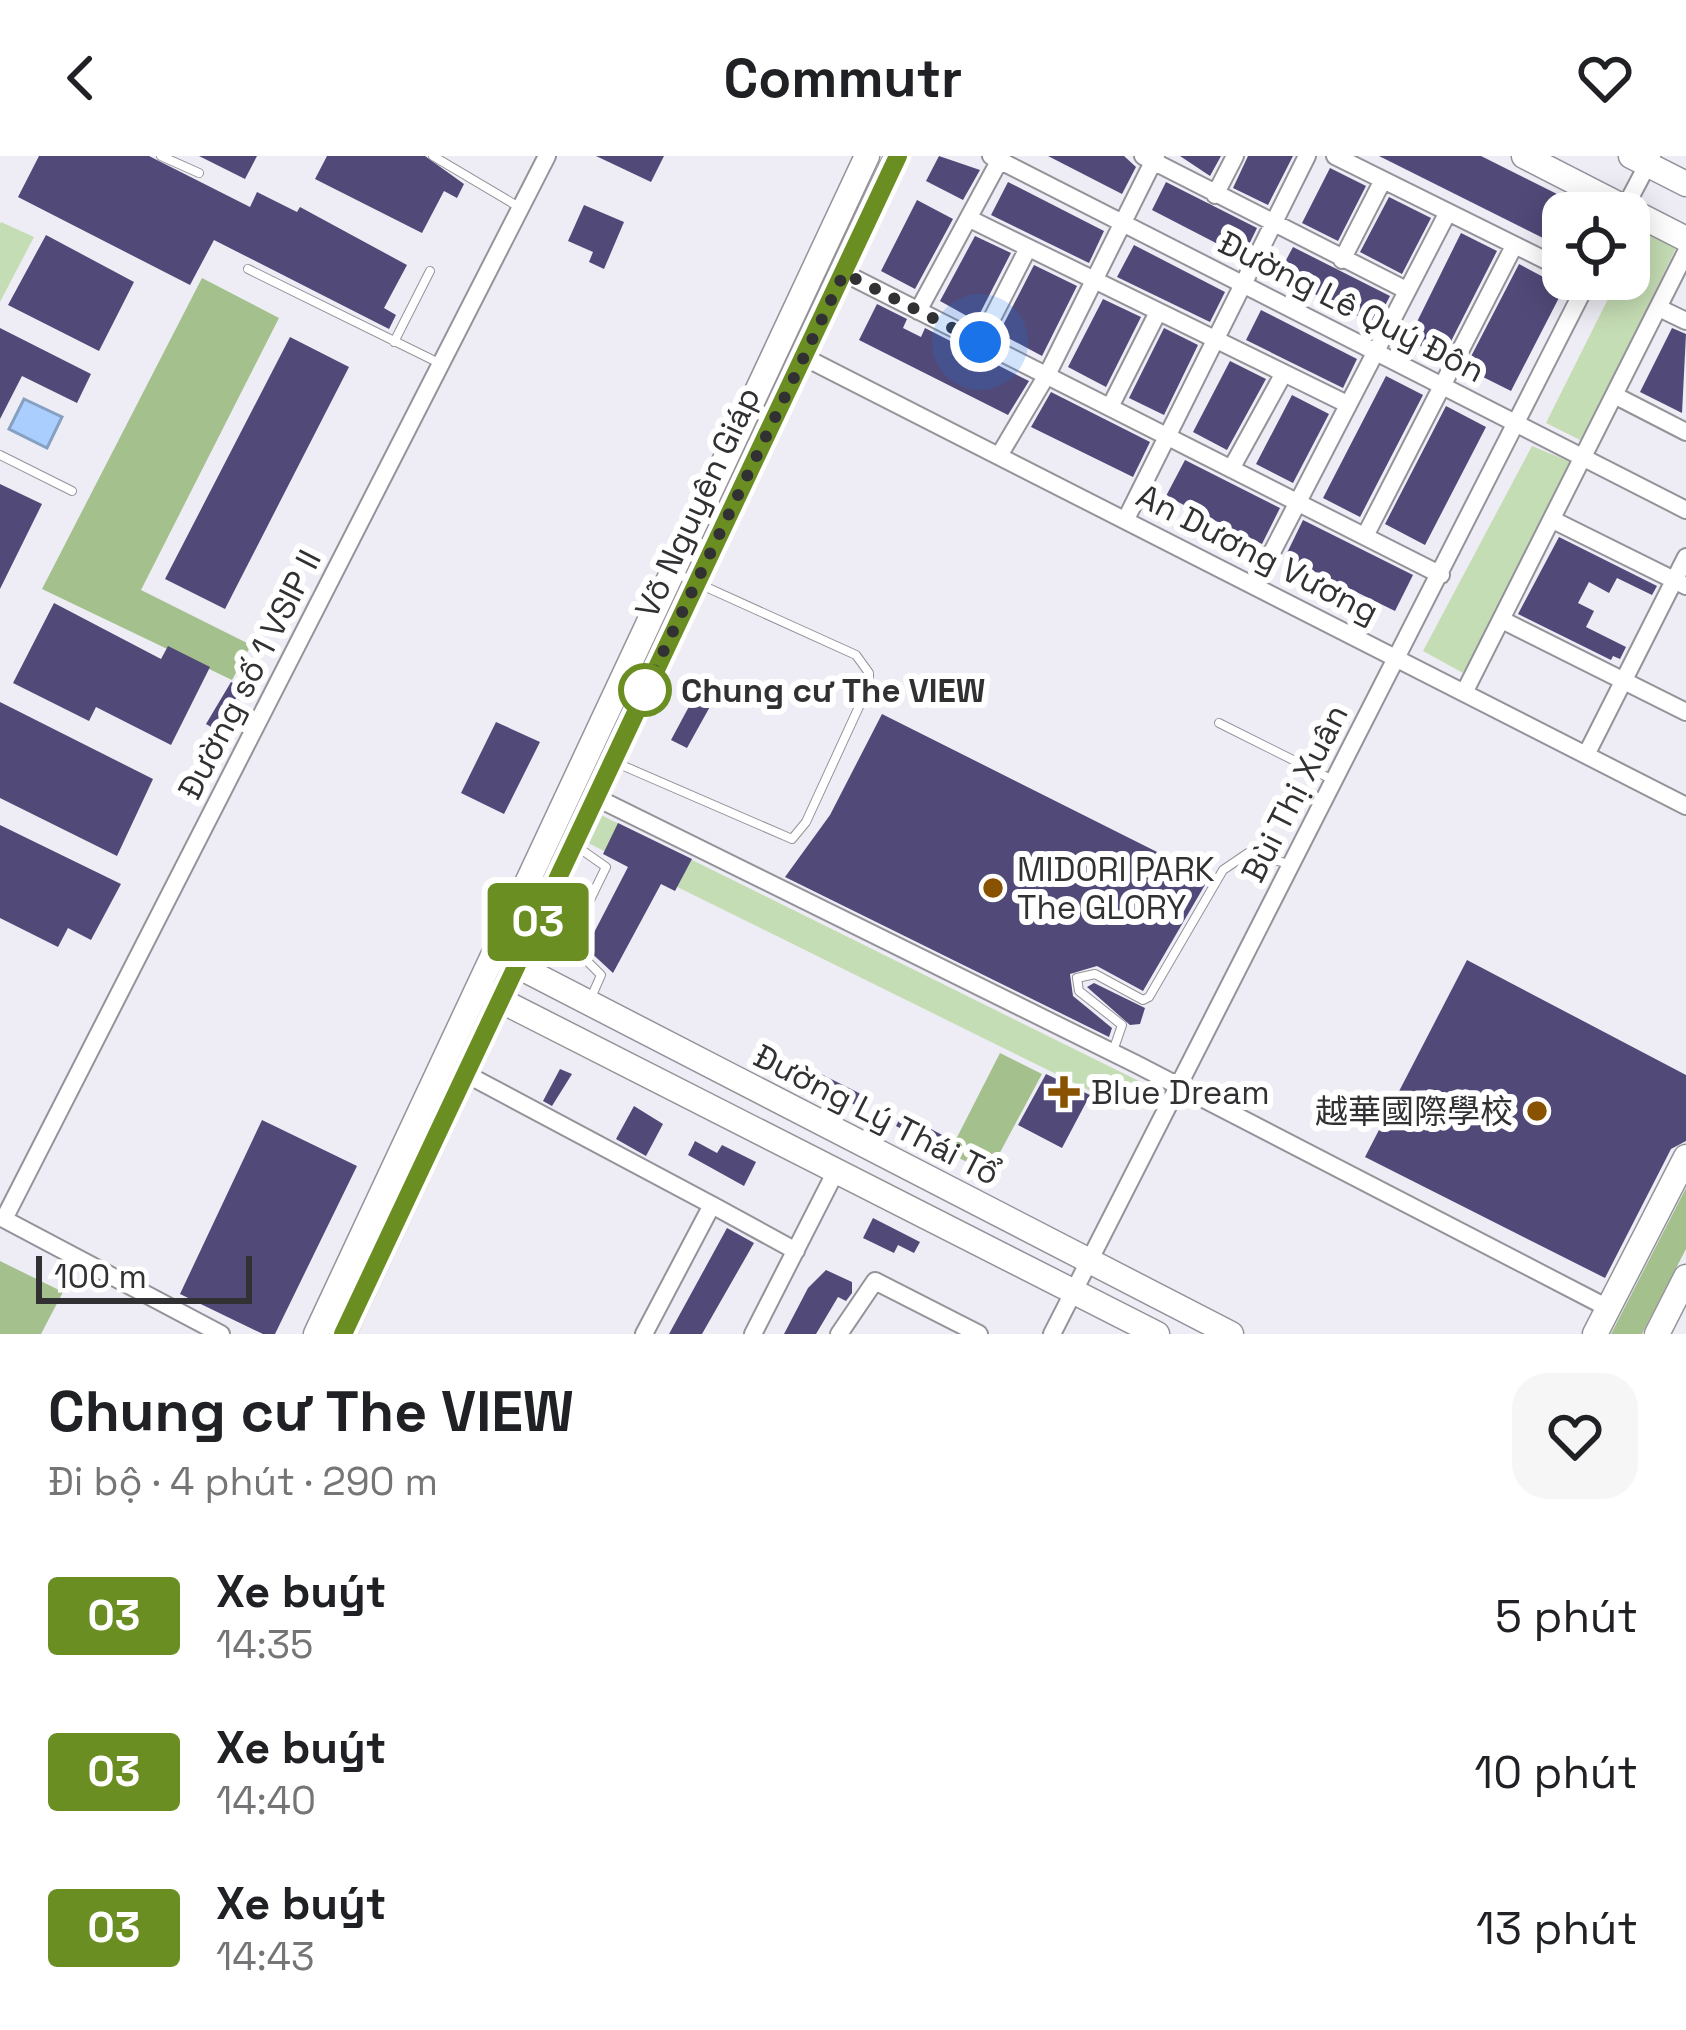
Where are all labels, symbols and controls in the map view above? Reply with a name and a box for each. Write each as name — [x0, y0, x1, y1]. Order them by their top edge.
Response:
text: Commutr — [724, 44, 962, 113]
icon: back — [48, 45, 114, 111]
icon: heart — [1572, 45, 1638, 111]
map controls — [1542, 192, 1650, 300]
button: locate — [1542, 192, 1650, 300]
street label: Đường Lê Quý Đôn — [1212, 222, 1492, 392]
your location — [950, 312, 1010, 372]
street label: Võ Nguyên Giáp — [626, 380, 770, 625]
street label: An Dương Vương — [1130, 475, 1386, 633]
street label: Đường số 1 VSIP II — [169, 543, 331, 806]
marker: Chung cư The VIEW — [620, 665, 670, 715]
place label: Chung cư The VIEW — [681, 670, 986, 712]
street label: Bùi Thị Xuân — [1232, 697, 1358, 889]
place label: MIDORI PARK The GLORY — [1017, 849, 1215, 929]
marker: MIDORI PARK The GLORY — [980, 875, 1006, 901]
line badge: 03 — [484, 883, 592, 961]
text: 03 — [512, 895, 564, 948]
street label: Đường Lý Thái Tổ — [747, 1035, 1006, 1195]
place label: Blue Dream — [1091, 1072, 1270, 1114]
marker: Blue Dream — [1048, 1076, 1080, 1108]
place label: 越華國際學校 — [1315, 1091, 1513, 1133]
marker: 越華國際學校 — [1524, 1098, 1550, 1124]
scale bar — [36, 1250, 252, 1303]
text: 100 m — [54, 1256, 147, 1298]
button: heart — [1512, 1373, 1638, 1499]
text: Chung cư The VIEW — [48, 1375, 574, 1448]
text: Đi bộ · 4 phút · 290 m — [48, 1457, 438, 1506]
text: Xe buýt — [216, 1563, 386, 1620]
text: 5 phút — [1495, 1588, 1638, 1645]
text: 03 — [88, 1589, 140, 1642]
text: 14:35 — [216, 1620, 313, 1669]
text: Xe buýt — [216, 1719, 386, 1776]
text: 10 phút — [1474, 1744, 1638, 1801]
text: 03 — [88, 1745, 140, 1798]
text: 14:40 — [216, 1776, 316, 1825]
text: Xe buýt — [216, 1875, 386, 1932]
text: 13 phút — [1476, 1900, 1638, 1957]
text: 03 — [88, 1901, 140, 1954]
text: 14:43 — [216, 1932, 314, 1981]

